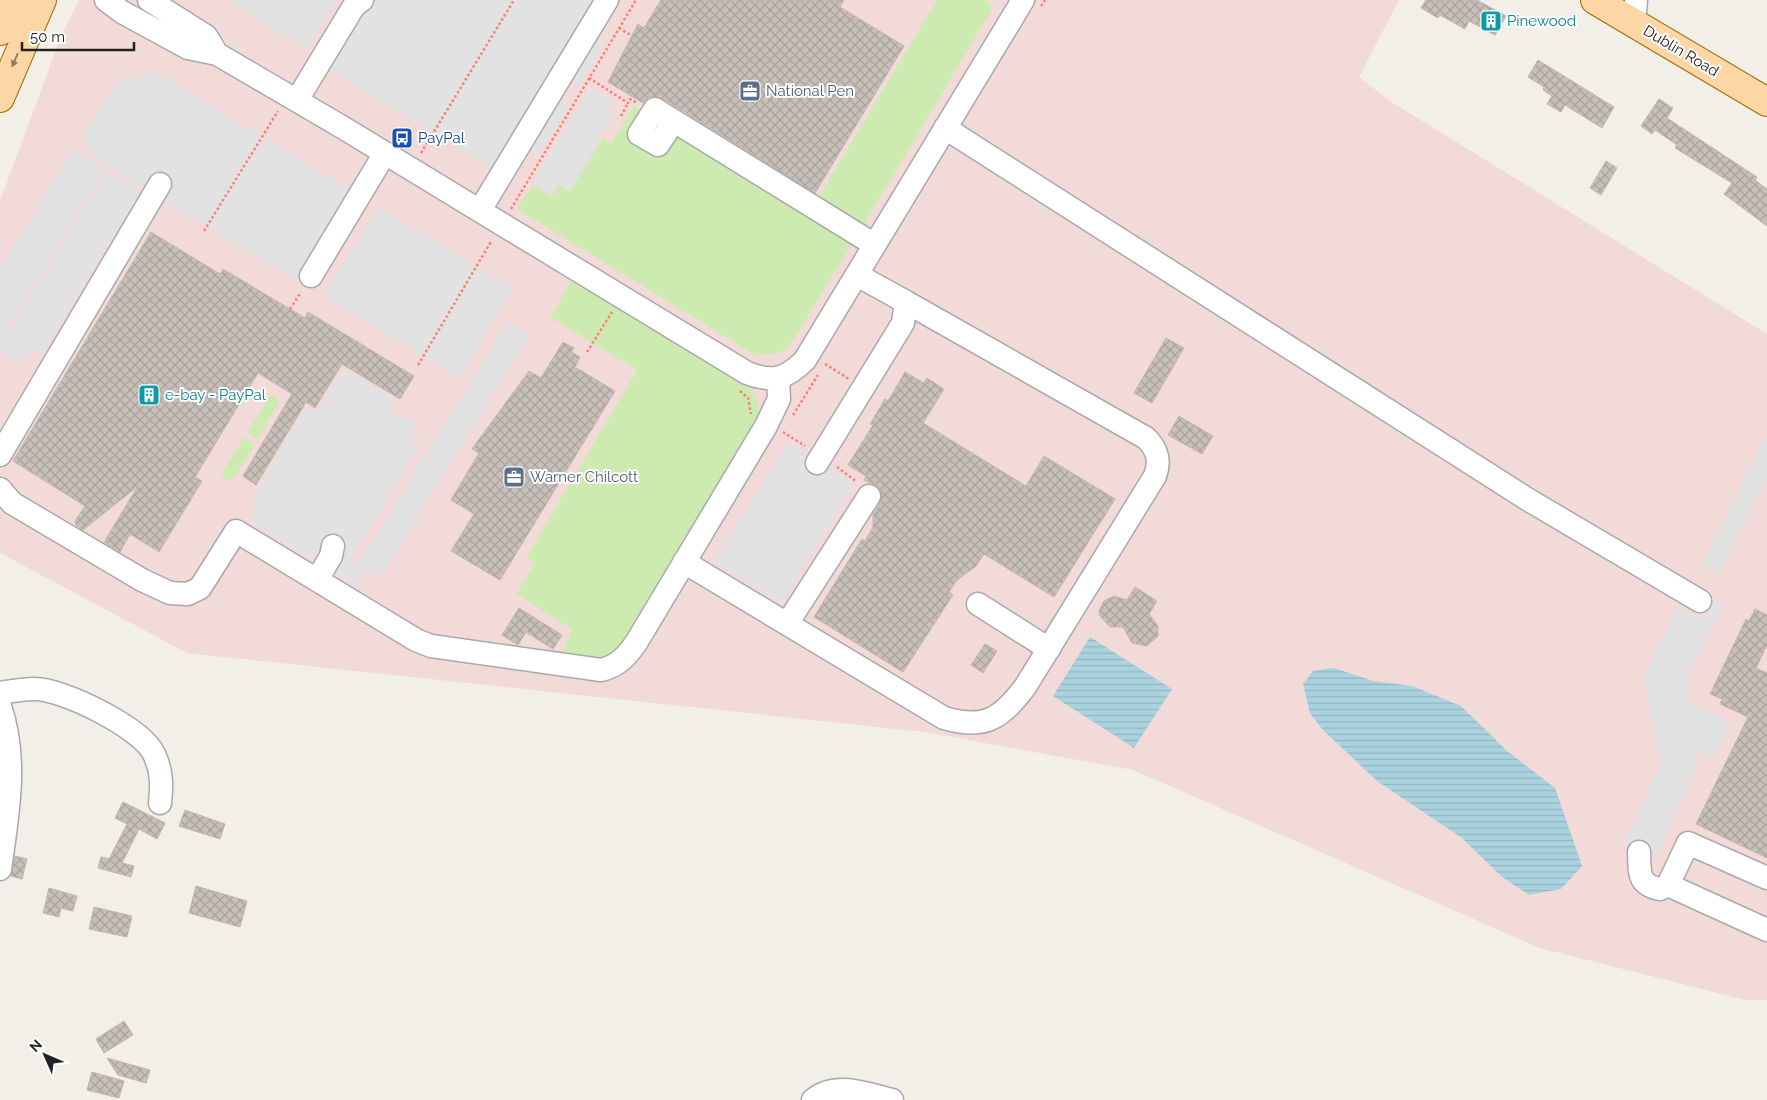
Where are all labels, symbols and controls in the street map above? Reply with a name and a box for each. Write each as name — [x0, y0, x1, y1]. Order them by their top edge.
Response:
building icon: Pinewood — [1479, 9, 1503, 33]
place label: Pinewood — [1507, 12, 1576, 30]
scale bar — [22, 20, 135, 52]
street label: Dublin Road — [1640, 21, 1722, 81]
text: 50 m — [30, 28, 65, 46]
one-way arrow — [11, 53, 19, 68]
office icon: National Pen — [738, 79, 762, 103]
place label: National Pen — [766, 82, 854, 100]
bus stop icon: PayPal — [390, 126, 414, 150]
place label: PayPal — [418, 129, 466, 147]
building icon: e-bay - PayPal — [137, 383, 161, 407]
place label: e-bay - PayPal — [165, 386, 267, 404]
office icon: Warner Chilcott — [502, 465, 526, 489]
place label: Warner Chilcott — [530, 468, 638, 486]
north arrow — [20, 1030, 70, 1080]
text: N — [26, 1036, 45, 1055]

